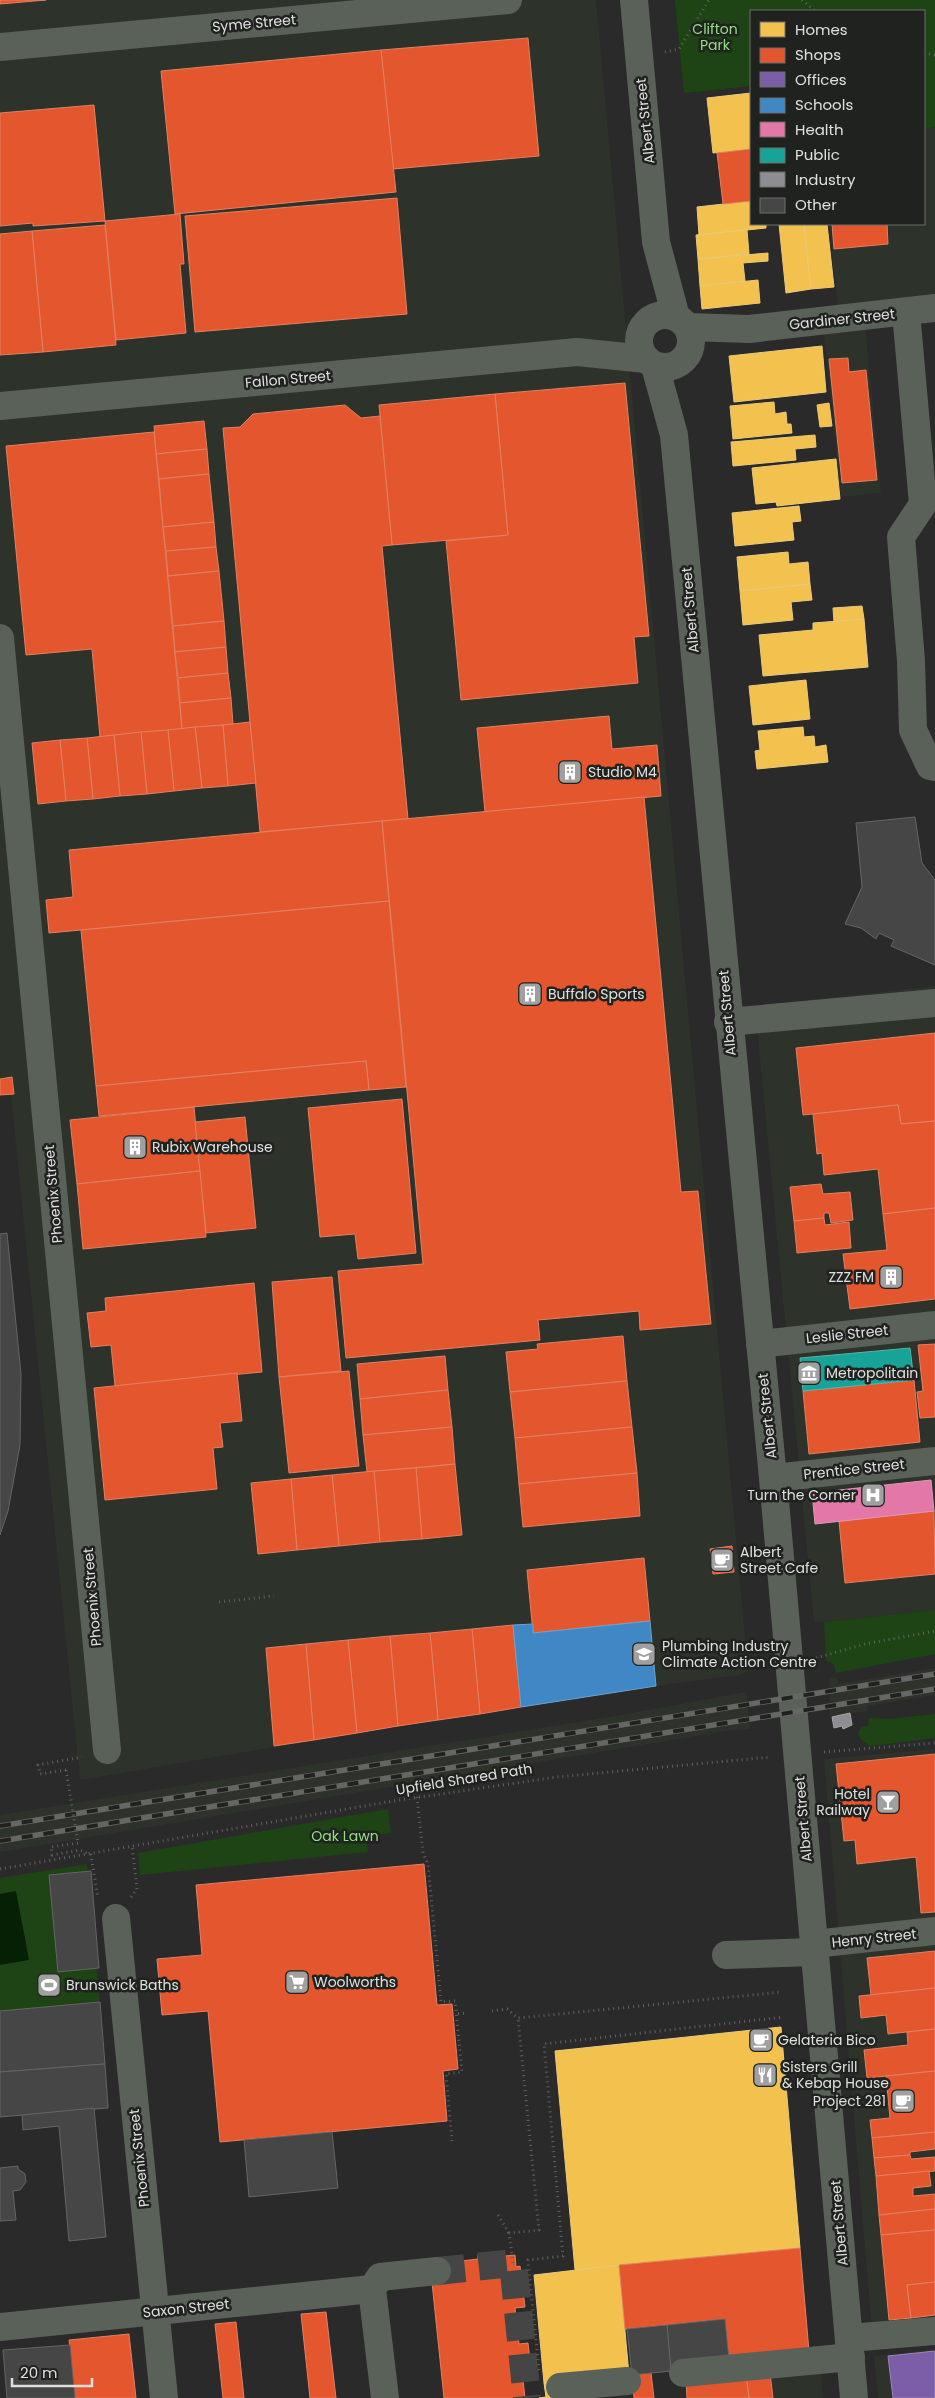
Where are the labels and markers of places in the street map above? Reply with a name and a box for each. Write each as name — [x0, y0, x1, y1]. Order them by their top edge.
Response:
building icon: Studio M4 — [557, 759, 583, 785]
place label: Studio M4 — [588, 762, 657, 782]
building icon: Buffalo Sports — [517, 981, 543, 1007]
place label: Buffalo Sports — [548, 984, 645, 1004]
building icon: Rubix Warehouse — [122, 1134, 148, 1160]
place label: Rubix Warehouse — [152, 1137, 273, 1157]
building icon: ZZZ FM — [878, 1264, 904, 1290]
place label: ZZZ FM — [828, 1267, 874, 1287]
museum icon: Metropolitain — [796, 1360, 822, 1386]
place label: Metropolitain — [826, 1363, 918, 1383]
hospital icon: Turn the Corner — [860, 1482, 886, 1508]
place label: Turn the Corner — [747, 1485, 856, 1505]
place label: Albert Street Cafe — [740, 1542, 819, 1578]
cafe icon: Albert Street Cafe — [709, 1547, 735, 1573]
place label: Plumbing Industry Climate Action Centre — [662, 1636, 817, 1672]
school or university icon: Plumbing Industry Climate Action Centre — [631, 1641, 657, 1667]
place label: Hotel Railway — [816, 1784, 870, 1820]
bar icon: Hotel Railway — [875, 1789, 901, 1815]
supermarket icon: Woolworths — [284, 1969, 310, 1995]
sports icon: Brunswick Baths — [36, 1972, 62, 1998]
place label: Woolworths — [314, 1972, 396, 1992]
place label: Brunswick Baths — [66, 1975, 179, 1995]
cafe icon: Gelateria Bico — [748, 2027, 774, 2053]
place label: Gelateria Bico — [778, 2030, 876, 2050]
place label: Sisters Grill & Kebap House — [782, 2057, 889, 2093]
restaurant icon: Sisters Grill & Kebap House — [752, 2062, 778, 2088]
cafe icon: Project 281 — [890, 2088, 916, 2114]
place label: Project 281 — [813, 2091, 886, 2111]

